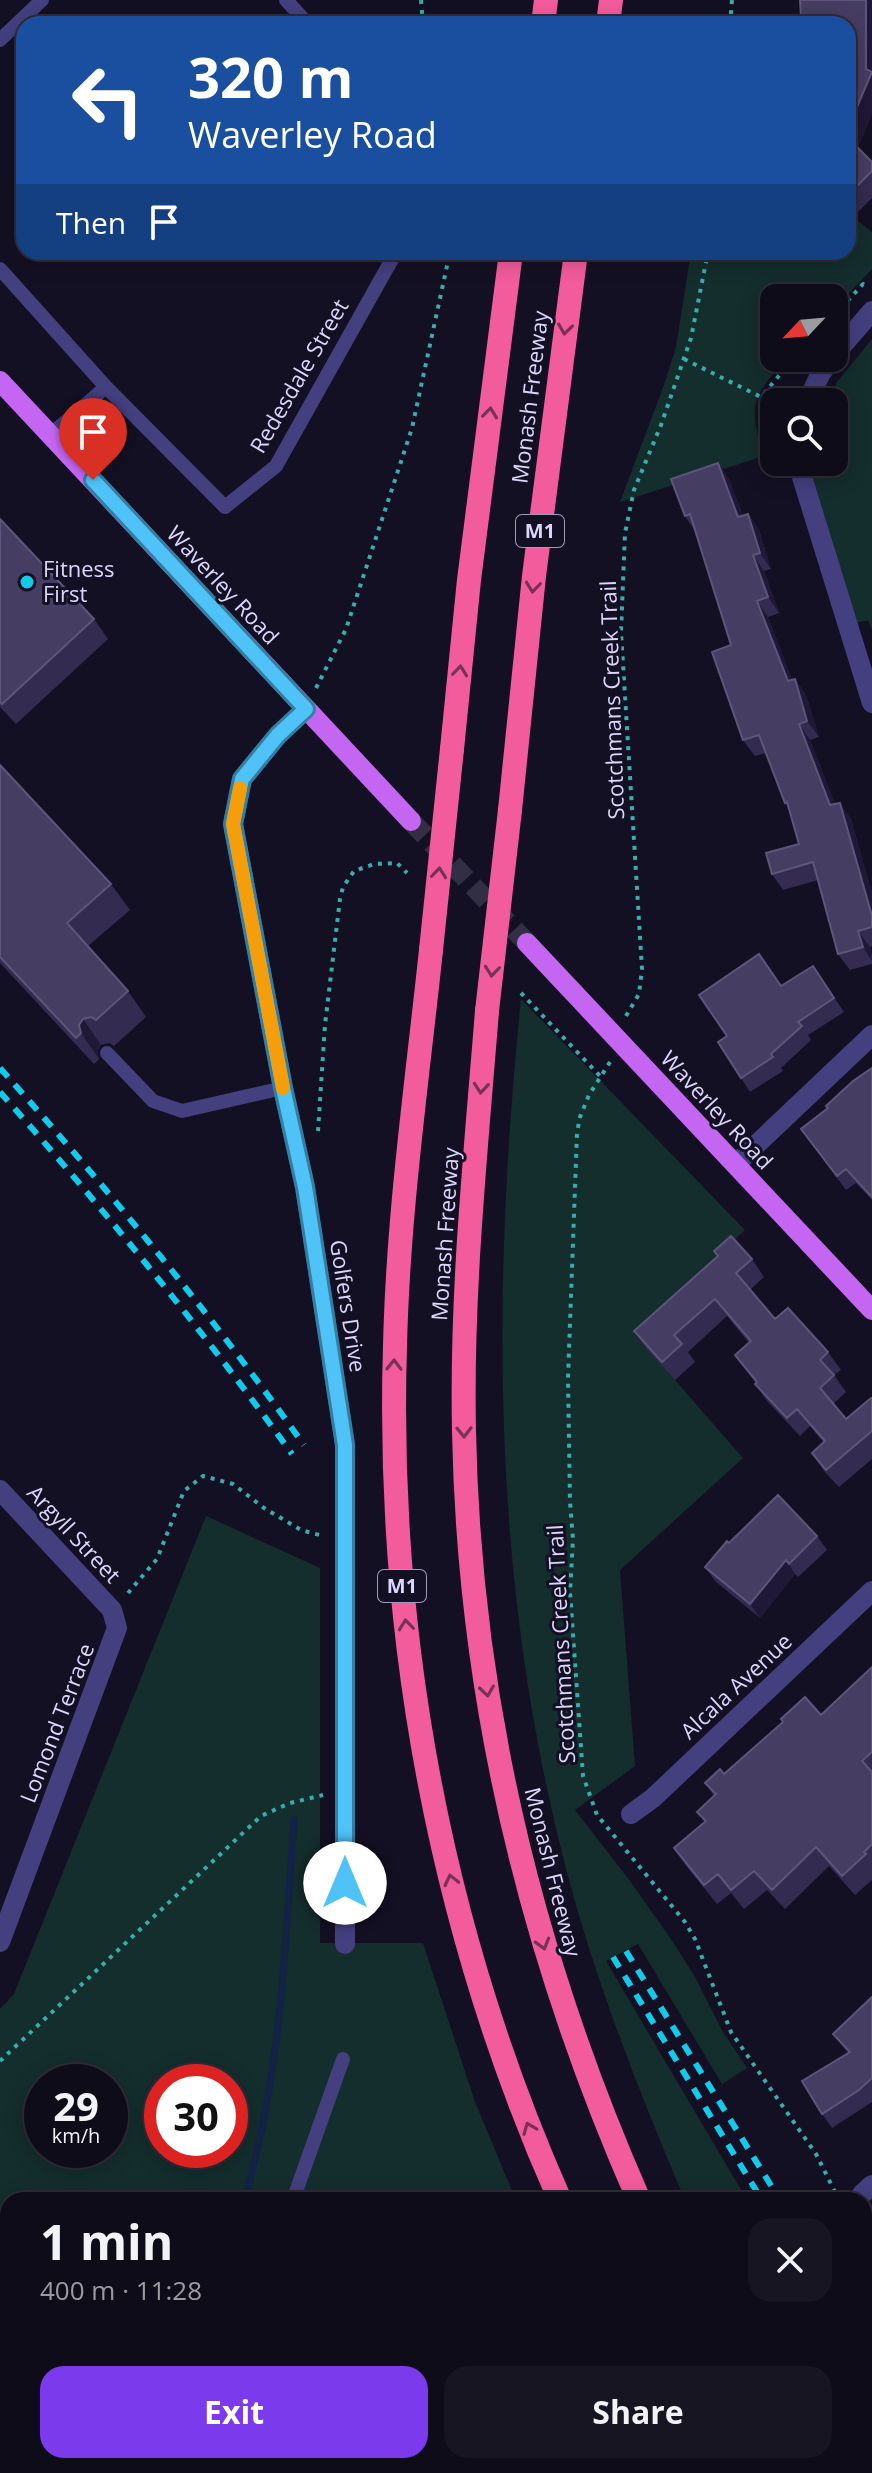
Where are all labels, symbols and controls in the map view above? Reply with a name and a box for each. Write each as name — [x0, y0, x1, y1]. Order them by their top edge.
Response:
text: 320 m — [188, 38, 354, 114]
icon: left — [56, 48, 160, 152]
text: Waverley Road — [188, 110, 437, 159]
icon: arrive — [142, 200, 186, 244]
text: Then — [56, 202, 126, 243]
north arrow — [760, 284, 848, 372]
map controls — [760, 284, 848, 476]
street label: Redesdale Street — [242, 293, 354, 458]
street label: Monash Freeway — [504, 308, 555, 485]
one-way arrow — [557, 322, 574, 336]
button: search — [760, 388, 848, 476]
pin — [59, 398, 127, 480]
one-way arrow — [481, 406, 498, 420]
icon: arrive — [71, 410, 115, 454]
road number: M1 — [516, 515, 564, 547]
street label: Waverley Road — [161, 518, 287, 650]
place label: Fitness First — [43, 553, 115, 608]
marker: Fitness First — [18, 573, 36, 591]
street label: Scotchmans Creek Trail — [592, 580, 630, 820]
one-way arrow — [524, 581, 541, 594]
one-way arrow — [451, 664, 468, 677]
one-way arrow — [430, 866, 447, 879]
one-way arrow — [483, 965, 500, 978]
street label: Waverley Road — [655, 1043, 781, 1175]
one-way arrow — [473, 1082, 490, 1095]
street label: Monash Freeway — [423, 1145, 465, 1322]
street label: Golfers Drive — [324, 1238, 374, 1374]
one-way arrow — [385, 1358, 403, 1371]
one-way arrow — [456, 1426, 473, 1439]
street label: Argyll Street — [21, 1478, 128, 1589]
street label: Scotchmans Creek Trail — [539, 1524, 581, 1764]
road number: M1 — [378, 1570, 426, 1602]
one-way arrow — [397, 1618, 414, 1631]
street label: Alcala Avenue — [673, 1626, 798, 1745]
street label: Lomond Terrace — [12, 1639, 100, 1807]
one-way arrow — [478, 1684, 495, 1697]
street label: Monash Freeway — [518, 1784, 590, 1961]
position arrow — [303, 1841, 387, 1925]
one-way arrow — [443, 1874, 460, 1888]
one-way arrow — [534, 1937, 550, 1951]
speed limit sign: 30 — [144, 2064, 248, 2168]
text: 29 — [53, 2078, 99, 2133]
text: km/h — [52, 2122, 100, 2149]
one-way arrow — [523, 2122, 539, 2136]
text: 1 min — [40, 2209, 173, 2274]
button: close — [748, 2218, 832, 2302]
text: 400 m · 11:28 — [40, 2272, 202, 2308]
button: Exit — [40, 2366, 428, 2458]
button: Share — [444, 2366, 832, 2458]

